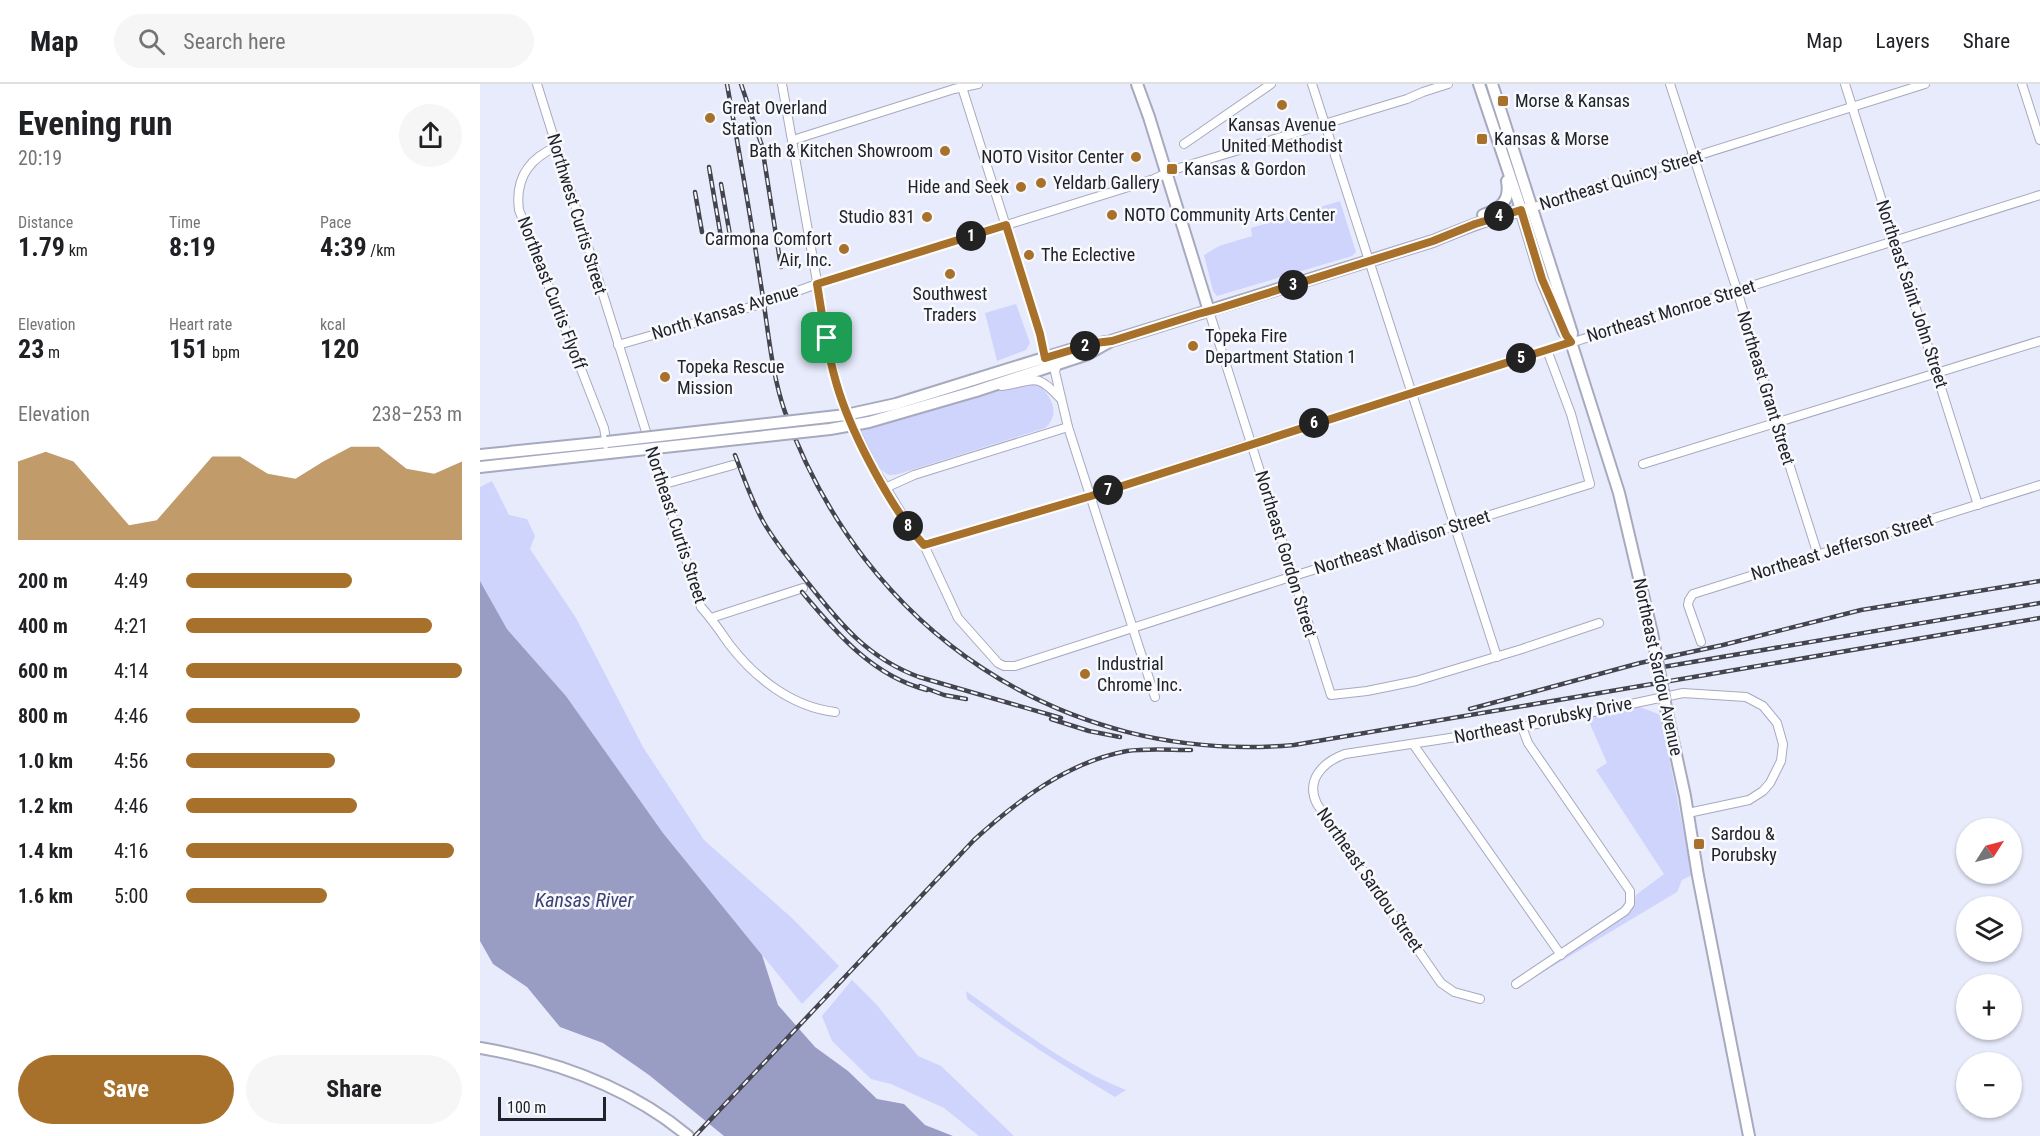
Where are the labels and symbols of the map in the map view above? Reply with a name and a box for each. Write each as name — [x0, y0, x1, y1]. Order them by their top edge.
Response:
place label: Morse & Kansas — [1515, 90, 1630, 111]
marker: Morse & Kansas — [1496, 94, 1510, 108]
place label: Great Overland Station — [722, 97, 827, 139]
marker: Kansas Avenue United Methodist — [1275, 98, 1289, 112]
marker: Great Overland Station — [703, 111, 717, 125]
place label: Kansas Avenue United Methodist — [1221, 114, 1343, 156]
place label: Kansas & Morse — [1494, 128, 1609, 149]
street label: Northwest Curtis Street — [543, 131, 612, 297]
marker: Kansas & Morse — [1475, 132, 1489, 146]
place label: Bath & Kitchen Showroom — [749, 140, 933, 161]
marker: Bath & Kitchen Showroom — [938, 144, 952, 158]
street label: Northeast Quincy Street — [1537, 145, 1705, 214]
place label: NOTO Visitor Center — [981, 146, 1125, 167]
marker: NOTO Visitor Center — [1129, 150, 1143, 164]
place label: Kansas & Gordon — [1184, 158, 1306, 179]
marker: Kansas & Gordon — [1165, 162, 1179, 176]
place label: Yeldarb Gallery — [1053, 172, 1160, 193]
place label: Hide and Seek — [907, 176, 1009, 197]
marker: Yeldarb Gallery — [1034, 176, 1048, 190]
marker: Hide and Seek — [1014, 180, 1028, 194]
street label: Northeast Saint John Street — [1872, 197, 1953, 391]
pin: 4 — [1484, 201, 1514, 231]
place label: NOTO Community Arts Center — [1124, 204, 1336, 225]
place label: Studio 831 — [839, 206, 915, 227]
marker: NOTO Community Arts Center — [1105, 208, 1119, 222]
marker: Studio 831 — [920, 210, 934, 224]
street label: Northeast Curtis Flyoff — [514, 213, 591, 373]
pin: 1 — [956, 221, 986, 251]
place label: Carmona Comfort Air, Inc. — [705, 228, 832, 270]
marker: Carmona Comfort Air, Inc. — [837, 242, 851, 256]
place label: The Eclective — [1041, 244, 1135, 265]
marker: The Eclective — [1022, 248, 1036, 262]
marker: Southwest Traders — [943, 267, 957, 281]
pin: 3 — [1278, 270, 1308, 300]
street label: Northeast Monroe Street — [1584, 275, 1758, 346]
street label: North Kansas Avenue — [649, 279, 801, 344]
place label: Southwest Traders — [913, 283, 987, 325]
street label: Northeast Grant Street — [1733, 308, 1800, 467]
pin — [801, 312, 852, 363]
place label: Topeka Fire Department Station 1 — [1205, 325, 1356, 367]
pin: 2 — [1070, 331, 1100, 361]
marker: Topeka Fire Department Station 1 — [1186, 339, 1200, 353]
pin: 5 — [1506, 343, 1536, 373]
place label: Topeka Rescue Mission — [677, 356, 784, 398]
marker: Topeka Rescue Mission — [658, 370, 672, 384]
pin: 6 — [1299, 408, 1329, 438]
street label: Northeast Curtis Street — [641, 444, 712, 606]
street label: Northeast Gordon Street — [1251, 468, 1322, 640]
pin: 7 — [1093, 475, 1123, 505]
street label: Northeast Madison Street — [1312, 505, 1492, 578]
street label: Northeast Jefferson Street — [1748, 509, 1935, 584]
pin: 8 — [893, 511, 923, 541]
street label: Northeast Sardou Avenue — [1629, 576, 1688, 757]
place label: Industrial Chrome Inc. — [1097, 653, 1183, 695]
marker: Industrial Chrome Inc. — [1078, 667, 1092, 681]
street label: Northeast Porubsky Drive — [1452, 692, 1634, 747]
street label: Northeast Sardou Street — [1313, 804, 1428, 956]
north arrow — [1956, 818, 2022, 884]
place label: Sardou & Porubsky — [1711, 823, 1777, 865]
marker: Sardou & Porubsky — [1692, 837, 1706, 851]
water label: Kansas River — [535, 888, 634, 912]
scale bar — [498, 1094, 606, 1122]

